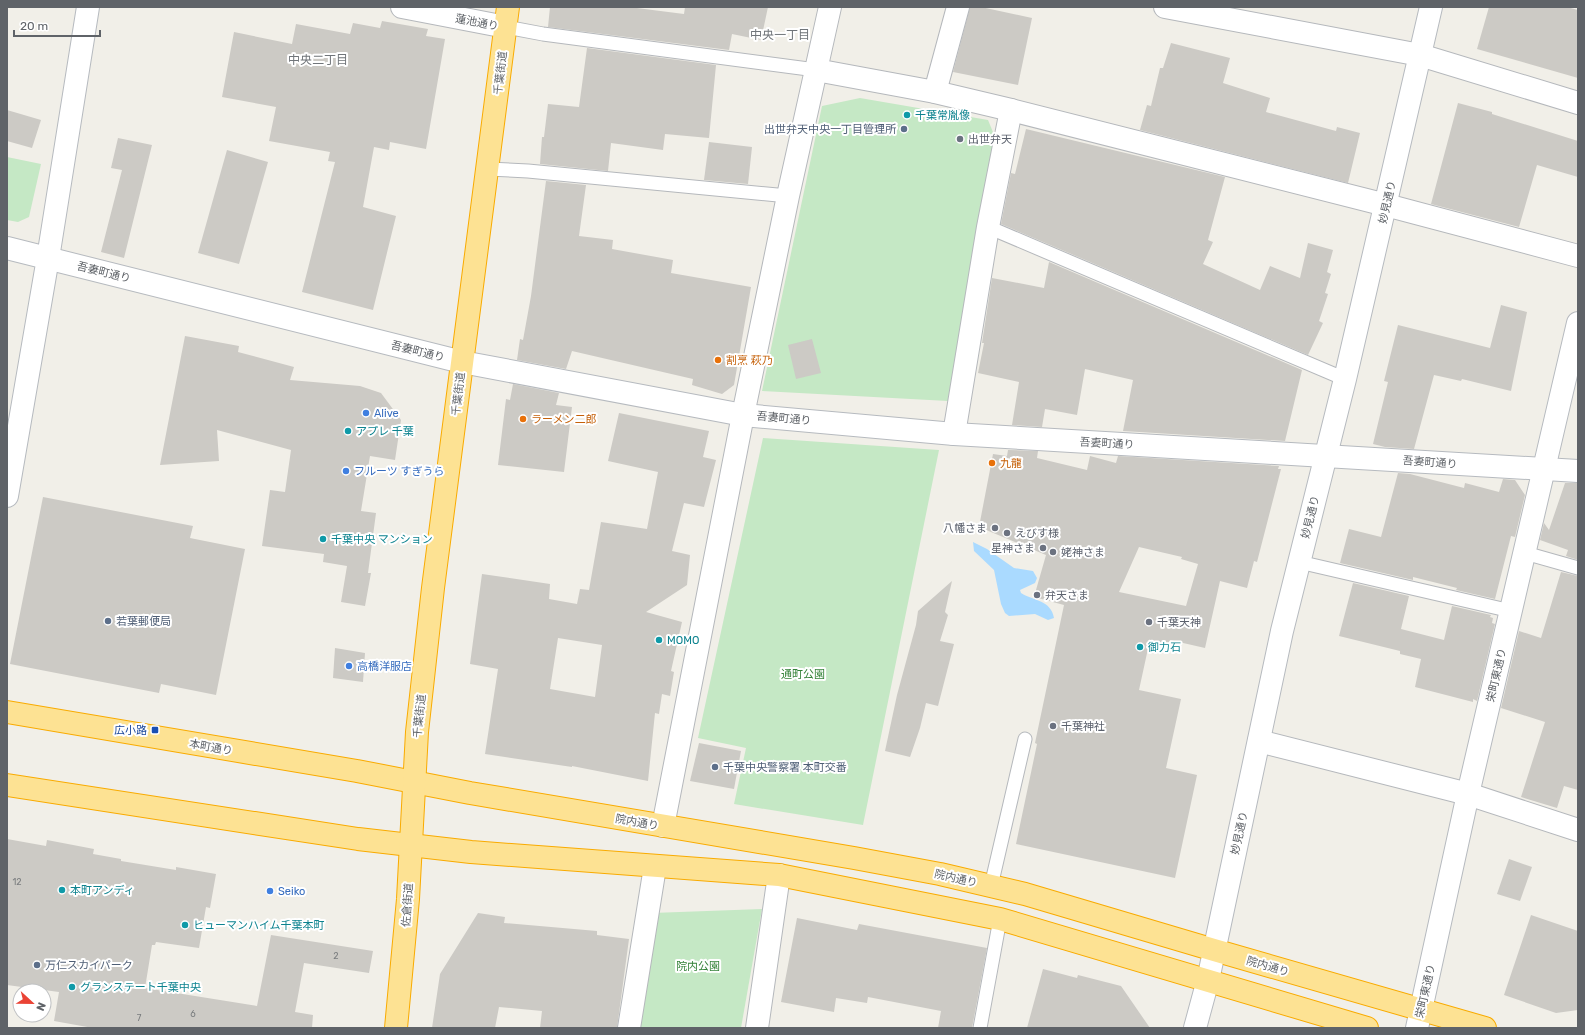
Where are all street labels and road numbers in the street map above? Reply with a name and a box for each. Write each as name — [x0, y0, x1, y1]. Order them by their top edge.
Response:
street label: 蓮池通り — [454, 12, 500, 33]
street label: 千葉街道 — [491, 50, 510, 96]
street label: 妙見通り — [1376, 179, 1399, 225]
street label: 吾妻町通り — [76, 260, 132, 285]
street label: 吾妻町通り — [390, 339, 446, 364]
street label: 千葉街道 — [449, 371, 468, 417]
street label: 吾妻町通り — [756, 410, 812, 427]
street label: 吾妻町通り — [1079, 436, 1135, 451]
street label: 吾妻町通り — [1402, 454, 1458, 471]
street label: 妙見通り — [1299, 494, 1322, 540]
street label: 栄町東通り — [1484, 647, 1509, 703]
street label: 千葉街道 — [411, 693, 428, 739]
street label: 本町通り — [188, 737, 234, 758]
street label: 妙見通り — [1229, 810, 1250, 856]
street label: 院内通り — [614, 812, 660, 833]
street label: 院内通り — [933, 867, 979, 890]
street label: 佐倉街道 — [399, 883, 416, 927]
street label: 院内通り — [1245, 954, 1291, 979]
street label: 栄町東通り — [1413, 963, 1438, 1019]

